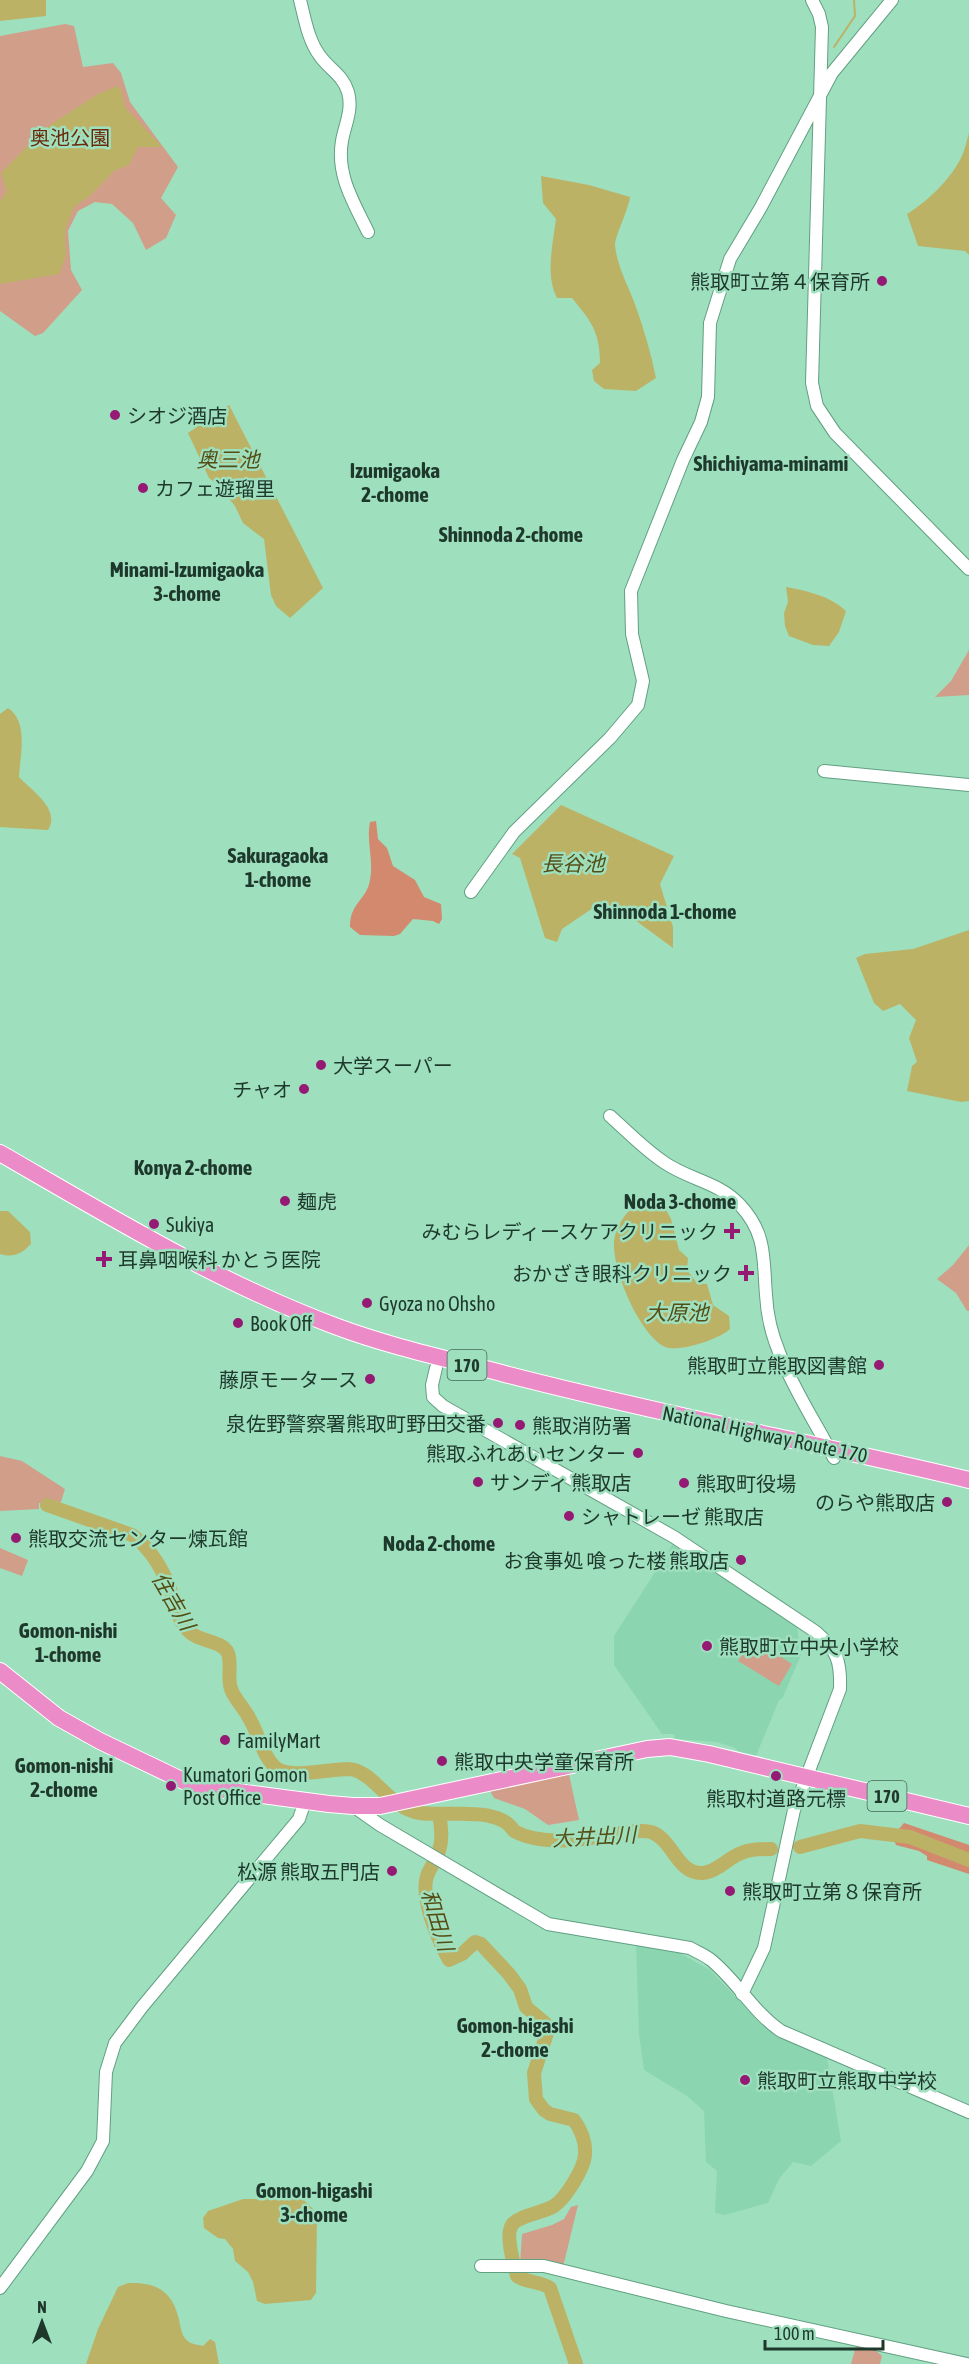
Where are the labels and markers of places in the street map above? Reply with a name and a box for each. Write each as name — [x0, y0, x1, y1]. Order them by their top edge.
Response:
place label: 熊取町立第４保育所 — [690, 270, 870, 293]
marker: 熊取町立第４保育所 — [875, 274, 889, 288]
place label: シオジ酒店 — [127, 404, 227, 427]
marker: シオジ酒店 — [108, 408, 122, 422]
place label: カフェ遊瑠里 — [155, 477, 275, 500]
marker: カフェ遊瑠里 — [136, 481, 150, 495]
place label: 大学スーパー — [333, 1054, 453, 1077]
marker: 大学スーパー — [314, 1058, 328, 1072]
place label: チャオ — [232, 1078, 292, 1101]
marker: チャオ — [297, 1082, 311, 1096]
place label: 麺虎 — [297, 1190, 337, 1213]
marker: 麺虎 — [278, 1194, 292, 1208]
place label: Sukiya — [166, 1213, 214, 1236]
marker: Sukiya — [147, 1217, 161, 1231]
place label: みむらレディースケアクリニック — [421, 1220, 718, 1243]
marker: みむらレディースケアクリニック — [723, 1222, 741, 1240]
place label: 耳鼻咽喉科 かとう医院 — [118, 1248, 321, 1271]
marker: 耳鼻咽喉科 かとう医院 — [95, 1250, 113, 1268]
place label: おかざき眼科クリニック — [512, 1262, 732, 1285]
marker: おかざき眼科クリニック — [737, 1264, 755, 1282]
place label: Gyoza no Ohsho — [379, 1292, 495, 1315]
marker: Gyoza no Ohsho — [360, 1296, 374, 1310]
place label: Book Off — [250, 1312, 312, 1335]
marker: Book Off — [231, 1316, 245, 1330]
place label: 熊取町立熊取図書館 — [687, 1354, 867, 1377]
marker: 熊取町立熊取図書館 — [872, 1358, 886, 1372]
place label: 藤原モータース — [219, 1368, 358, 1391]
marker: 藤原モータース — [363, 1372, 377, 1386]
place label: 泉佐野警察署熊取町野田交番 — [226, 1412, 486, 1435]
place label: 熊取消防署 — [532, 1414, 632, 1437]
marker: 泉佐野警察署熊取町野田交番 — [491, 1416, 505, 1430]
marker: 熊取消防署 — [513, 1418, 527, 1432]
place label: 熊取ふれあいセンター — [426, 1442, 626, 1465]
marker: 熊取ふれあいセンター — [631, 1446, 645, 1460]
place label: サンディ 熊取店 — [490, 1471, 631, 1494]
place label: 熊取町役場 — [696, 1472, 796, 1495]
marker: サンディ 熊取店 — [471, 1475, 485, 1489]
marker: 熊取町役場 — [677, 1476, 691, 1490]
place label: のらや熊取店 — [815, 1491, 935, 1514]
marker: のらや熊取店 — [940, 1495, 954, 1509]
place label: シャトレーゼ 熊取店 — [581, 1505, 764, 1528]
marker: シャトレーゼ 熊取店 — [562, 1509, 576, 1523]
place label: 熊取交流センター煉瓦館 — [28, 1527, 248, 1550]
marker: 熊取交流センター煉瓦館 — [9, 1531, 23, 1545]
place label: お食事処 喰った楼 熊取店 — [504, 1549, 729, 1572]
marker: お食事処 喰った楼 熊取店 — [734, 1553, 748, 1567]
place label: 熊取町立中央小学校 — [719, 1635, 899, 1658]
marker: 熊取町立中央小学校 — [700, 1639, 714, 1653]
place label: FamilyMart — [237, 1729, 321, 1752]
marker: FamilyMart — [218, 1733, 232, 1747]
place label: 熊取中央学童保育所 — [454, 1750, 634, 1773]
marker: 熊取中央学童保育所 — [435, 1754, 449, 1768]
place label: Kumatori Gomon Post Office — [183, 1763, 308, 1809]
marker: 熊取村道路元標 — [769, 1769, 783, 1783]
marker: Kumatori Gomon Post Office — [164, 1779, 178, 1793]
place label: 熊取村道路元標 — [706, 1787, 846, 1810]
place label: 松源 熊取五門店 — [237, 1860, 380, 1883]
marker: 松源 熊取五門店 — [385, 1864, 399, 1878]
place label: 熊取町立第８保育所 — [742, 1880, 922, 1903]
marker: 熊取町立第８保育所 — [723, 1884, 737, 1898]
place label: 熊取町立熊取中学校 — [757, 2069, 937, 2092]
marker: 熊取町立熊取中学校 — [738, 2073, 752, 2087]

